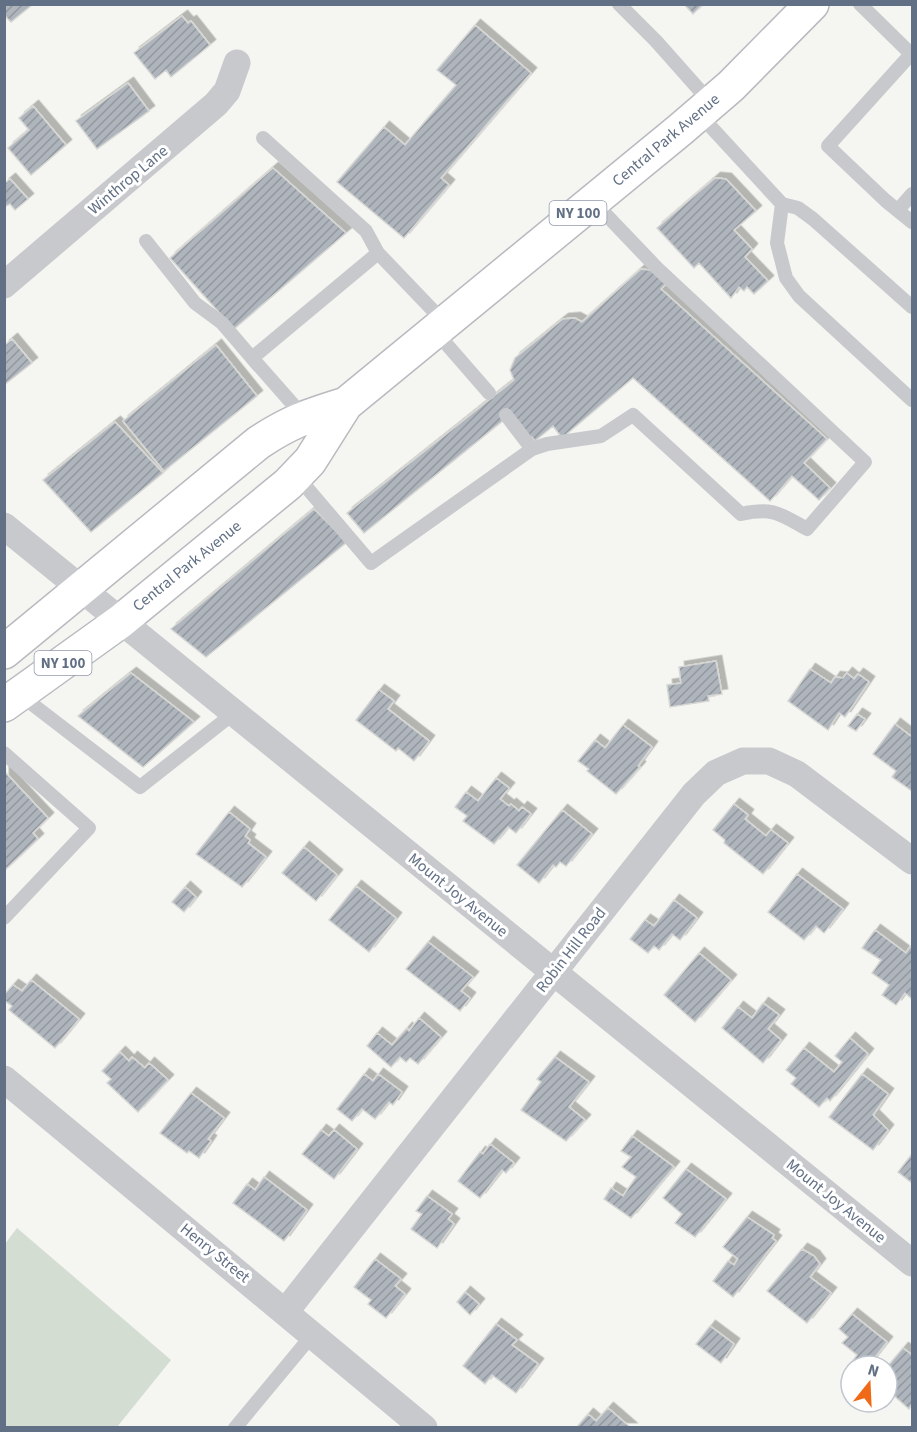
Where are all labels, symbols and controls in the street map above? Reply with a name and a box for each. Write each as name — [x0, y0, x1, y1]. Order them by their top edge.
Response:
street label: Central Park Avenue — [608, 88, 725, 192]
street label: Winthrop Lane — [83, 140, 173, 220]
road number: NY 100 — [550, 201, 606, 225]
street label: Central Park Avenue — [128, 515, 246, 617]
road number: NY 100 — [34, 651, 92, 675]
street label: Mount Joy Avenue — [403, 848, 513, 942]
street label: Robin Hill Road — [531, 903, 611, 997]
street label: Mount Joy Avenue — [781, 1154, 891, 1248]
street label: Henry Street — [175, 1218, 255, 1288]
north arrow — [839, 1354, 899, 1414]
text: N — [865, 1359, 882, 1383]

